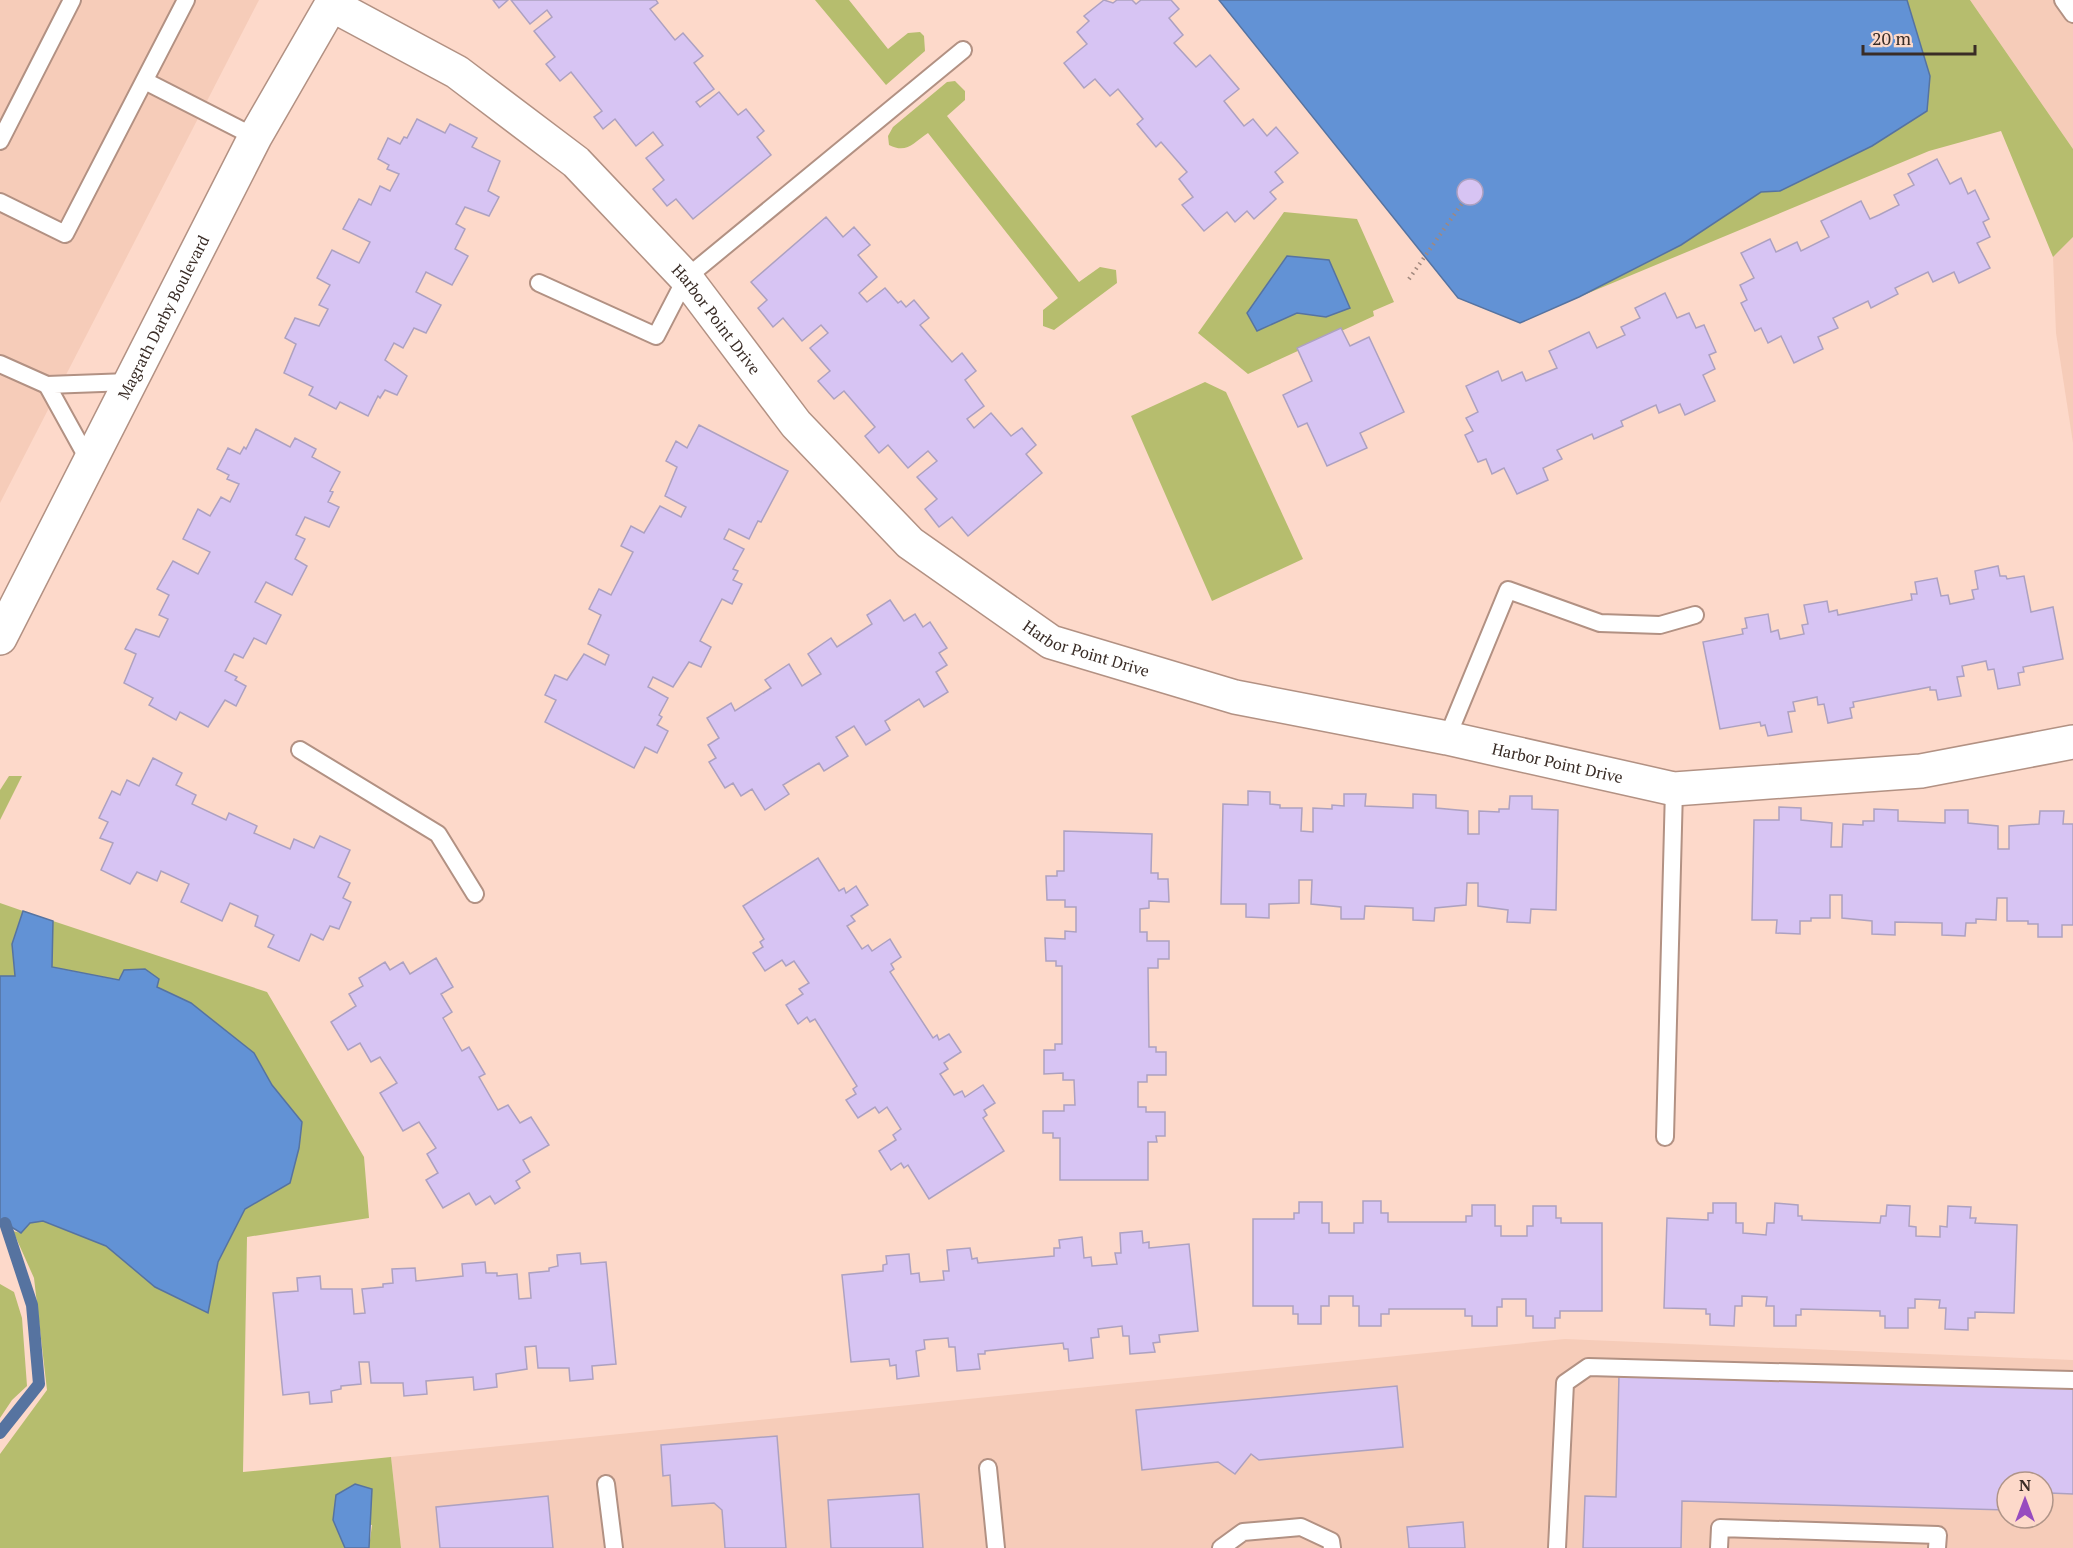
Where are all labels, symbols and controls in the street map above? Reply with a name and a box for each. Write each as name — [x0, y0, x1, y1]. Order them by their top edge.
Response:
scale bar — [1863, 18, 1976, 56]
text: 20 m — [1872, 26, 1912, 50]
street label: Magrath Darby Boulevard — [112, 231, 214, 403]
street label: Harbor Point Drive — [667, 259, 766, 379]
street label: Harbor Point Drive — [1019, 615, 1152, 682]
street label: Harbor Point Drive — [1490, 737, 1625, 788]
north arrow — [1995, 1470, 2055, 1530]
text: N — [2019, 1474, 2031, 1496]

